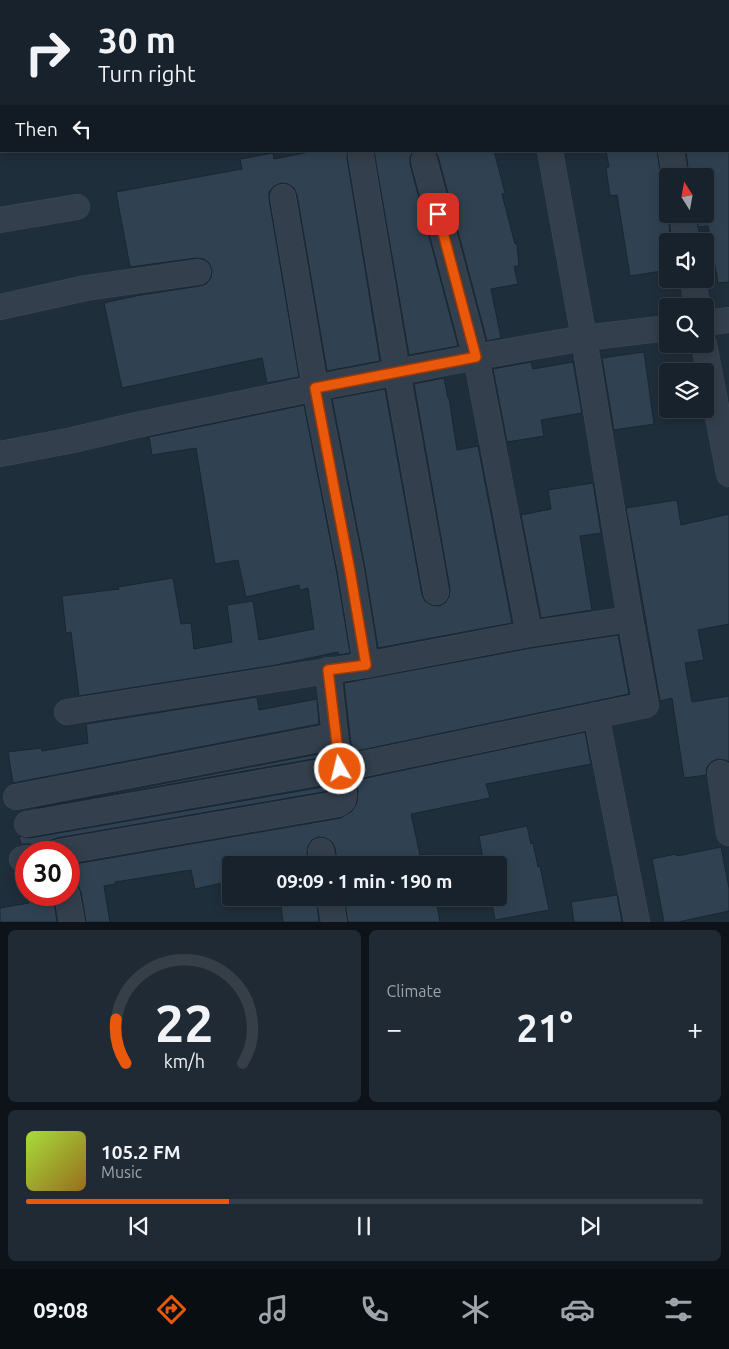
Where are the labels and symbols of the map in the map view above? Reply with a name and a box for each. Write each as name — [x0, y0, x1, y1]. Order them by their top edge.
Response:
north arrow — [659, 168, 714, 222]
pin — [417, 193, 459, 235]
position arrow — [313, 742, 365, 794]
speed limit sign: 30 — [15, 841, 80, 906]

